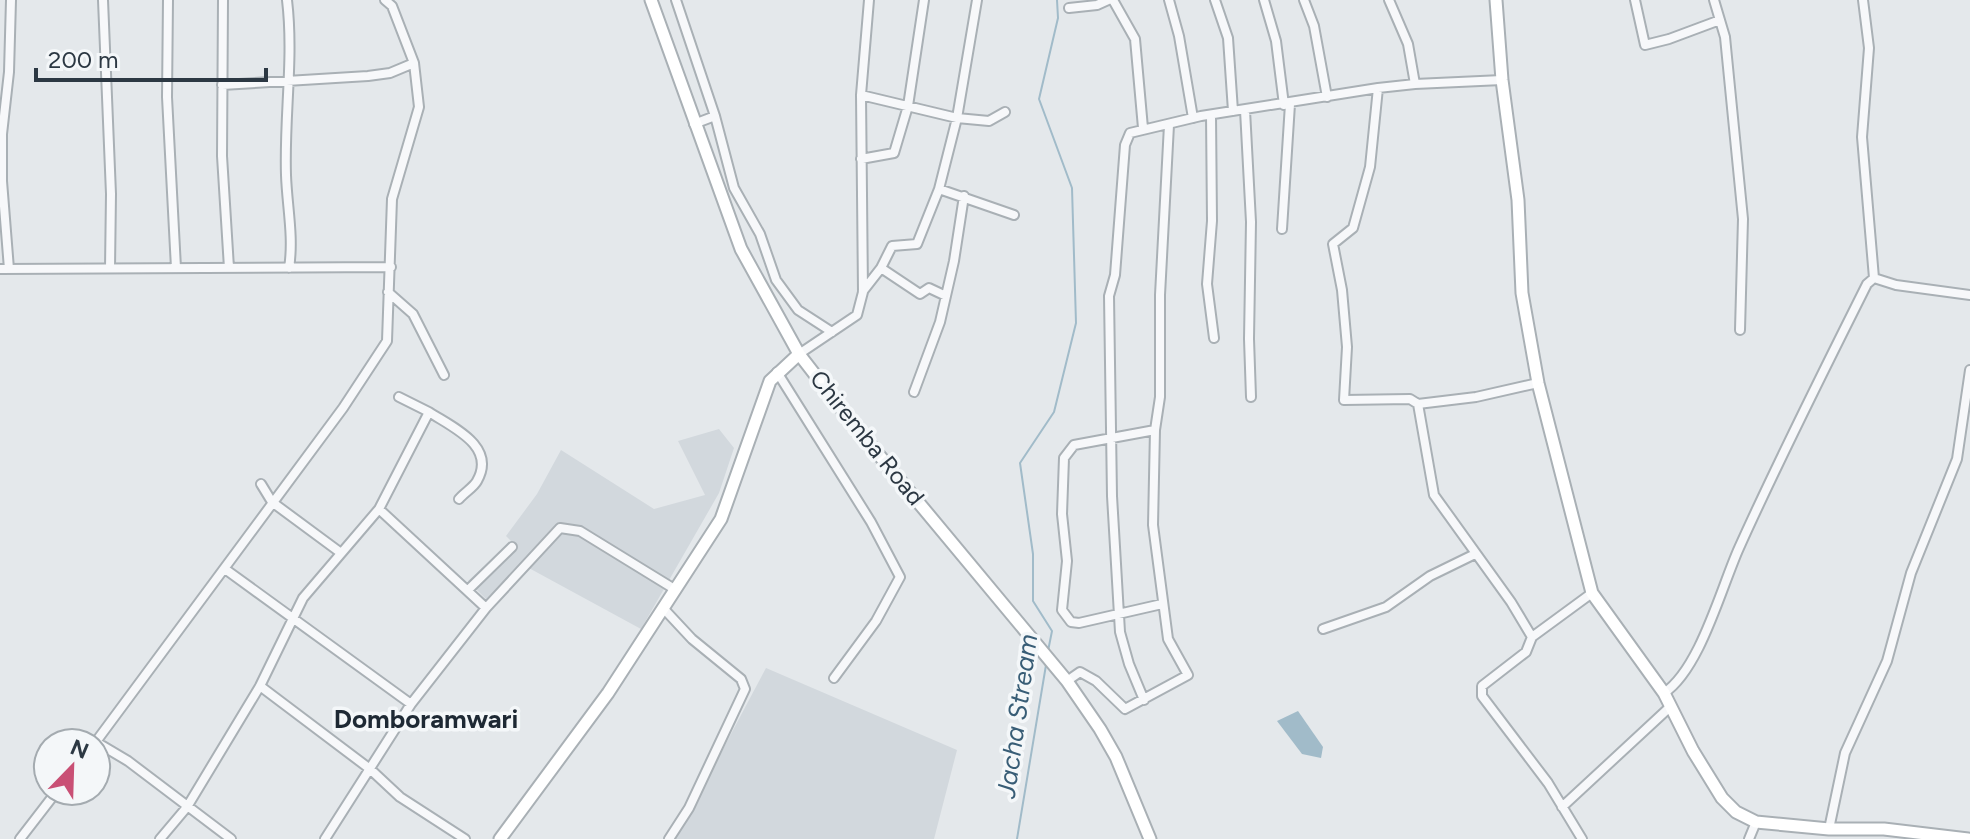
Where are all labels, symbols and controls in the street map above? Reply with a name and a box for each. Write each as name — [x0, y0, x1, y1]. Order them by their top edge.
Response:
scale bar — [36, 32, 266, 82]
text: 200 m — [48, 45, 119, 74]
street label: Chiremba Road — [804, 364, 931, 511]
water label: Jacha Stream — [990, 632, 1044, 801]
district label: Domboramwari — [334, 703, 518, 735]
north arrow — [32, 727, 112, 807]
text: N — [67, 733, 93, 765]

